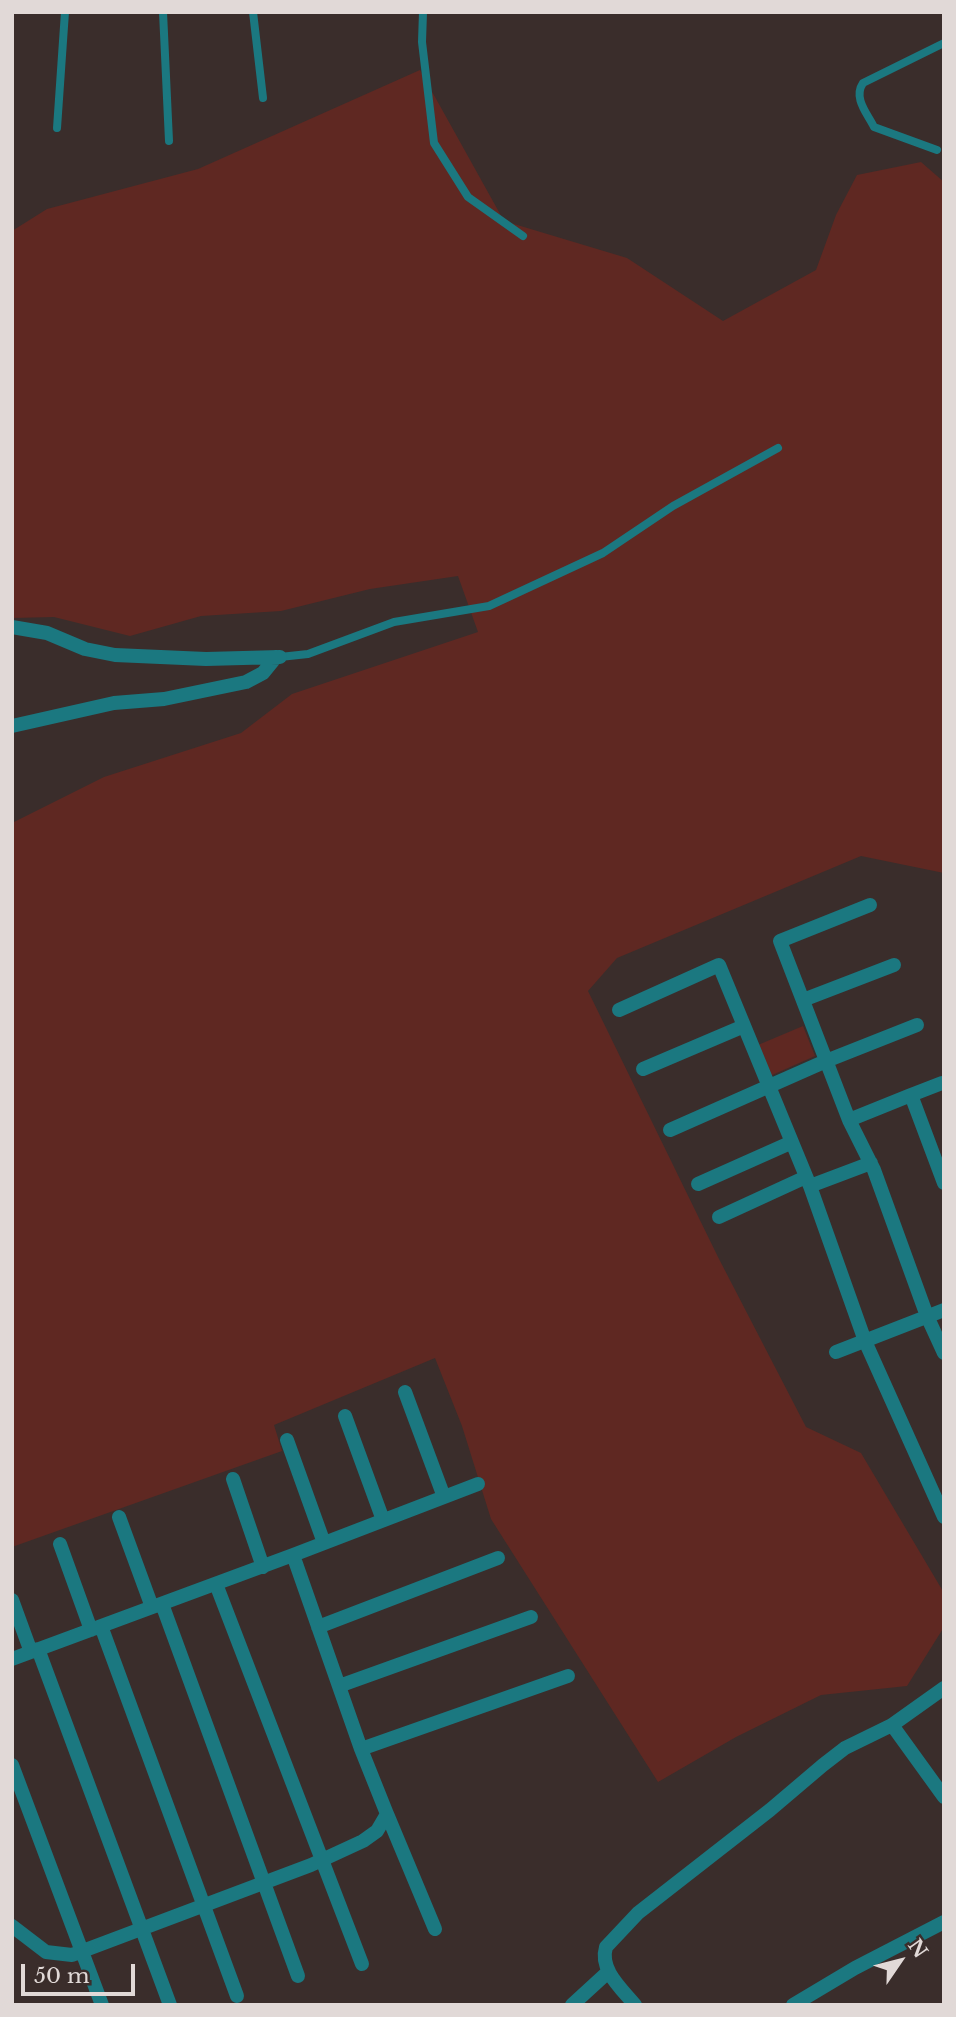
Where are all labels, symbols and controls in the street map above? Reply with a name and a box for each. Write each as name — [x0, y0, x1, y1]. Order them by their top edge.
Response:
north arrow — [865, 1926, 935, 1996]
text: N — [903, 1935, 932, 1963]
scale bar — [24, 1951, 138, 1995]
text: 50 m — [34, 1963, 89, 1989]

